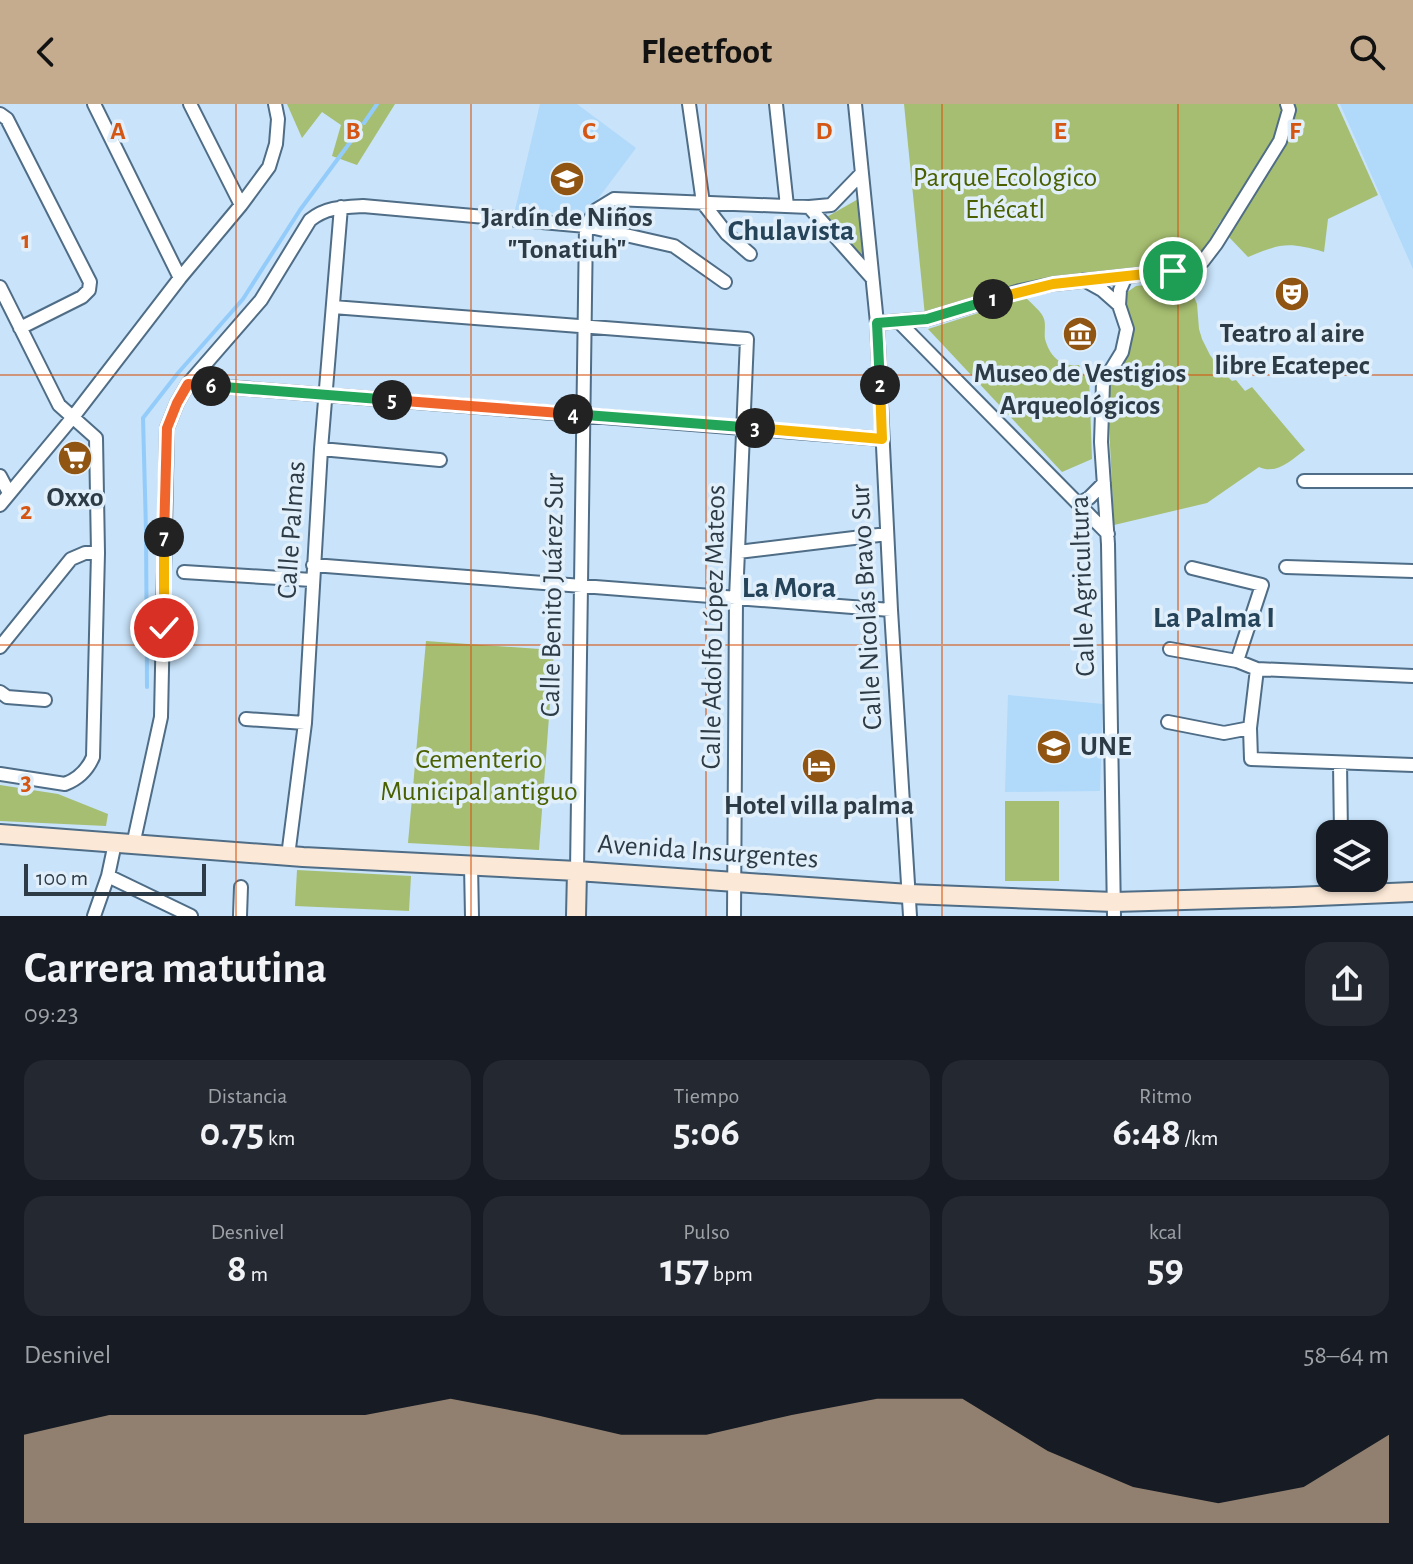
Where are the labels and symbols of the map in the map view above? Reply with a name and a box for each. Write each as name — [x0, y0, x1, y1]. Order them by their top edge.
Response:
text: A — [110, 118, 126, 144]
text: B — [345, 118, 361, 144]
text: C — [582, 118, 596, 144]
text: D — [815, 118, 833, 144]
text: E — [1053, 118, 1067, 144]
text: F — [1289, 118, 1302, 144]
school or university icon: Jardín de Niños "Tonatiuh" — [548, 160, 586, 198]
park label: Parque Ecologico Ehécatl — [913, 164, 1097, 224]
place label: Jardín de Niños "Tonatiuh" — [481, 204, 653, 264]
district label: Chulavista — [728, 216, 854, 246]
text: 1 — [21, 227, 31, 253]
pin — [1139, 237, 1207, 305]
theatre icon: Teatro al aire libre Ecatepec — [1273, 275, 1311, 313]
pin: 1 — [973, 279, 1013, 319]
museum icon: Museo de Vestigios Arqueológicos — [1061, 315, 1099, 353]
place label: Teatro al aire libre Ecatepec — [1214, 320, 1370, 380]
place label: Museo de Vestigios Arqueológicos — [974, 360, 1186, 420]
pin: 2 — [860, 365, 900, 405]
pin: 6 — [191, 366, 231, 406]
pin: 5 — [372, 380, 412, 420]
pin: 4 — [553, 394, 593, 434]
pin: 3 — [735, 408, 775, 448]
supermarket icon: Oxxo — [56, 439, 94, 477]
street label: Calle Palmas — [273, 460, 311, 600]
street label: Calle Benito Juárez Sur — [537, 473, 569, 717]
street label: Calle Nicolás Bravo Sur — [847, 483, 887, 731]
place label: Oxxo — [46, 484, 104, 512]
street label: Calle Adolfo López Mateos — [698, 484, 730, 770]
street label: Calle Agricultura — [1066, 495, 1100, 677]
text: 2 — [20, 498, 32, 524]
pin: 7 — [144, 517, 184, 557]
district label: La Mora — [742, 573, 836, 603]
pin — [130, 594, 198, 662]
district label: La Palma I — [1153, 603, 1275, 633]
school or university icon: UNE — [1035, 728, 1073, 766]
place label: UNE — [1080, 733, 1132, 761]
park label: Cementerio Municipal antiguo — [380, 746, 578, 806]
hotel icon: Hotel villa palma — [800, 747, 838, 785]
text: 3 — [20, 769, 32, 795]
place label: Hotel villa palma — [724, 792, 914, 820]
street label: Avenida Insurgentes — [597, 830, 819, 874]
scale bar — [24, 860, 206, 896]

